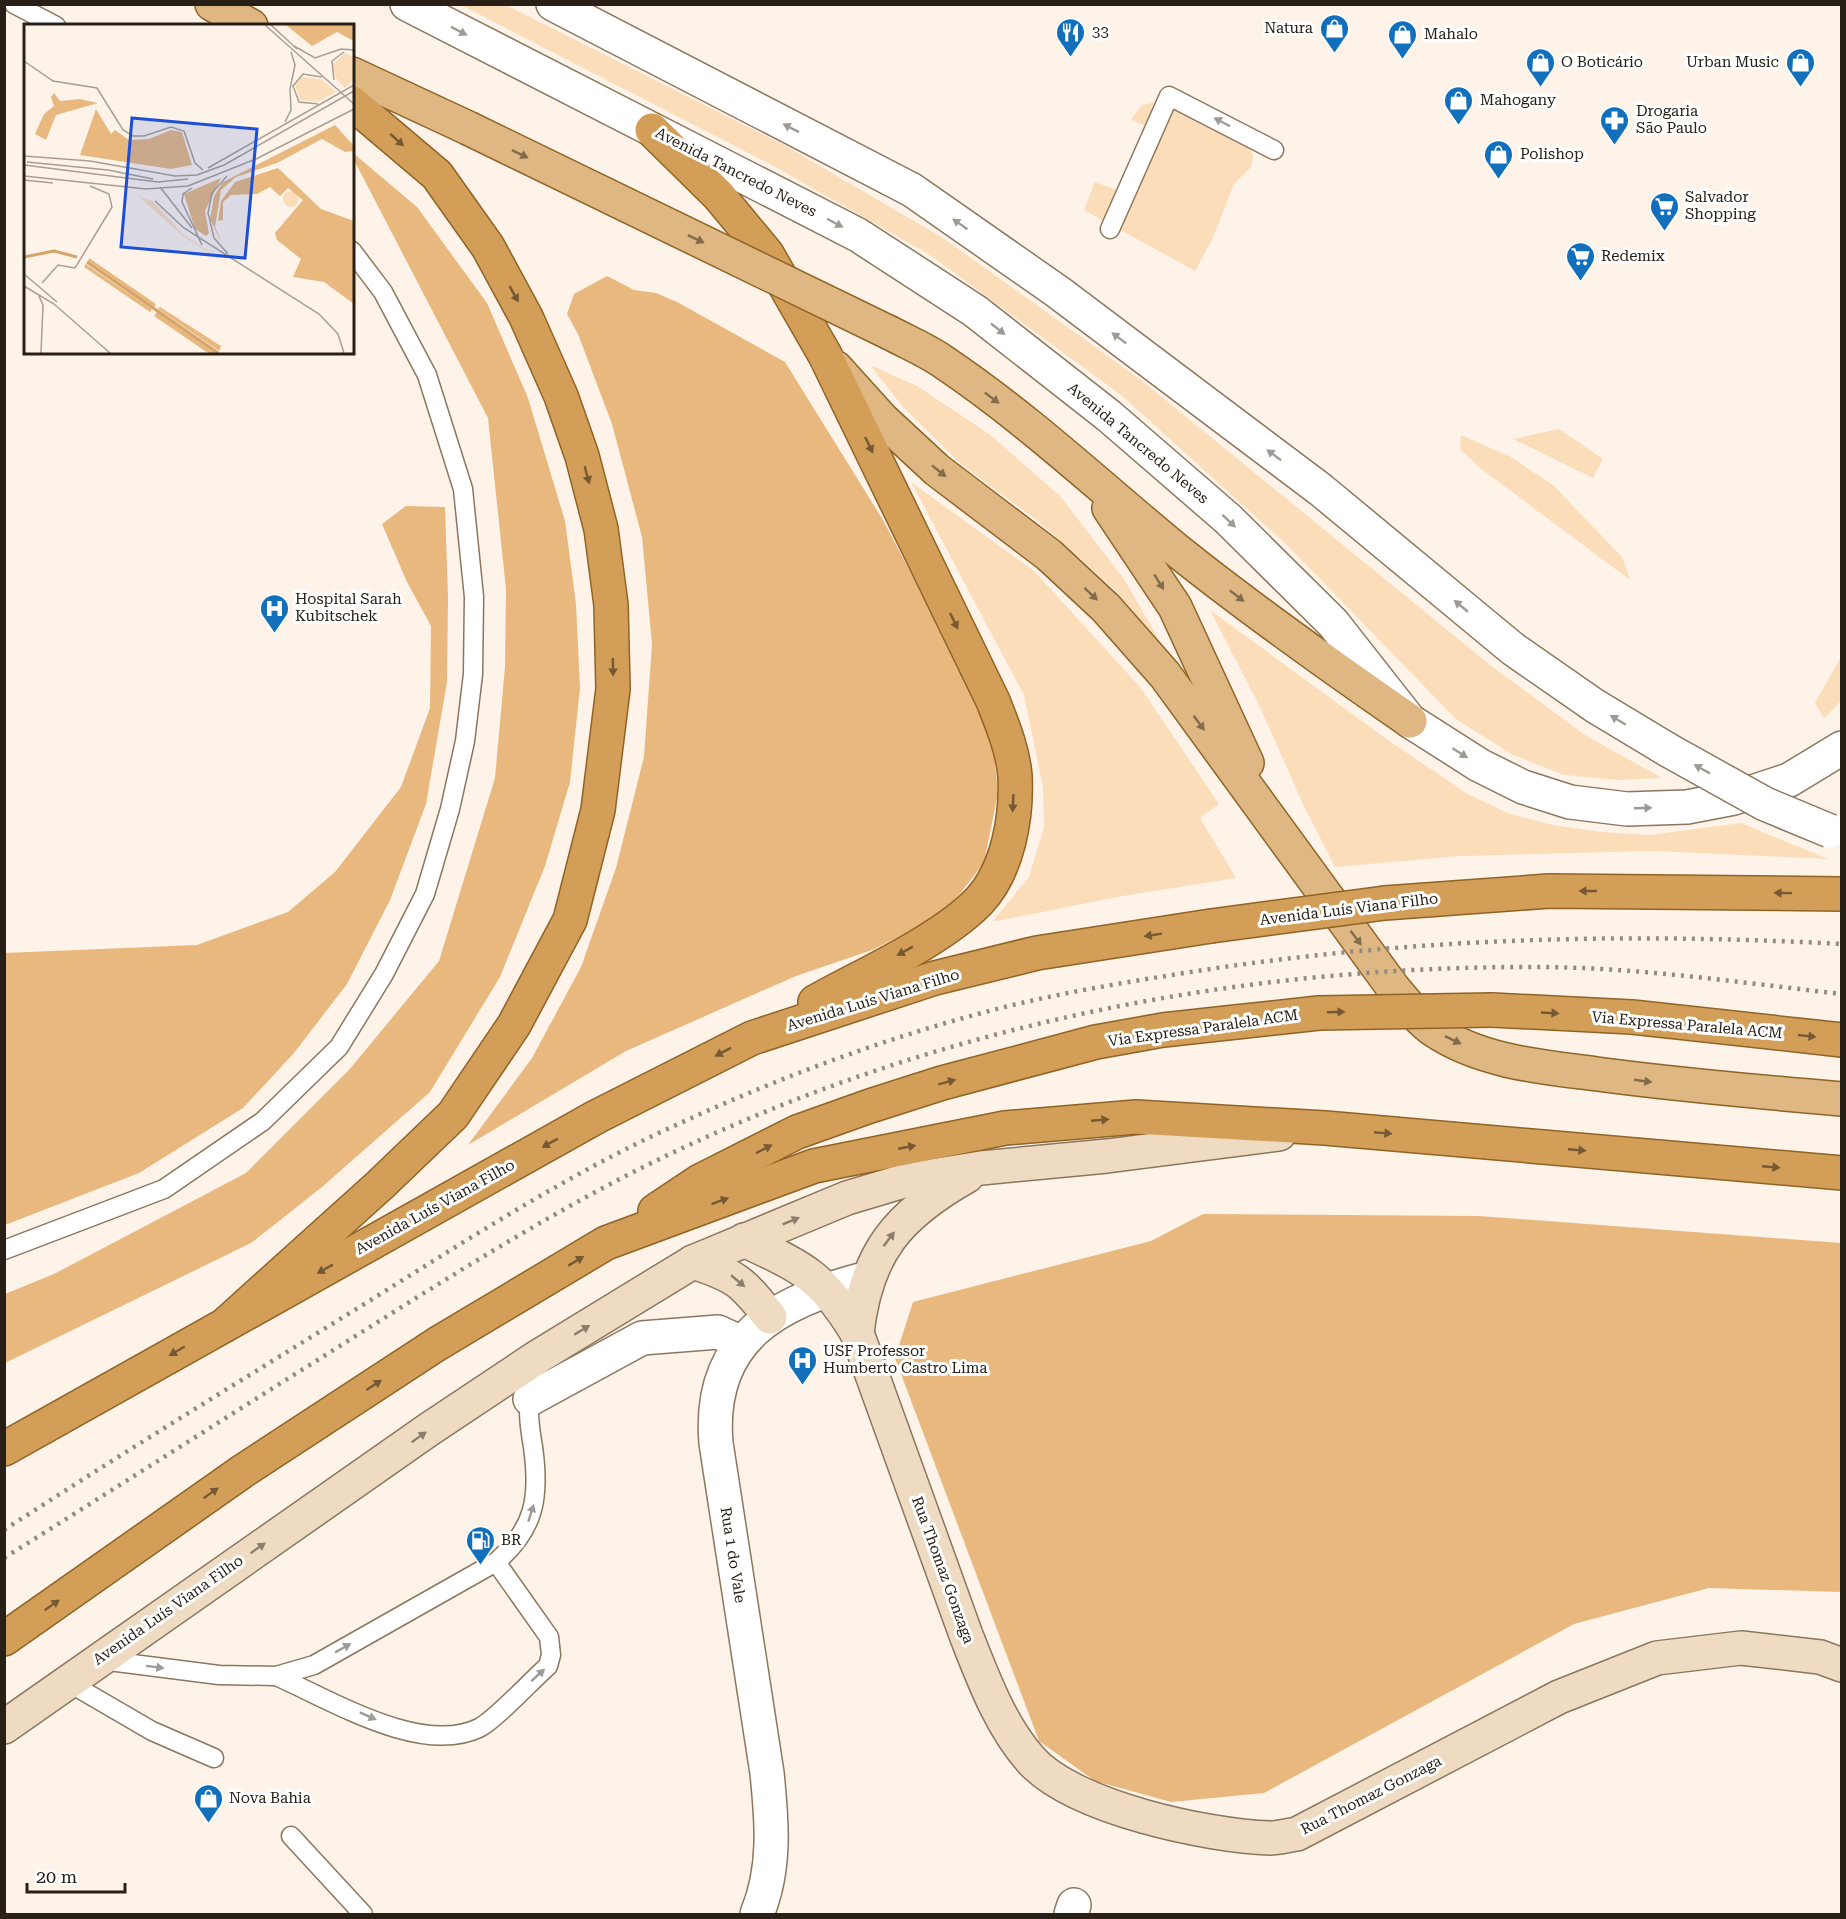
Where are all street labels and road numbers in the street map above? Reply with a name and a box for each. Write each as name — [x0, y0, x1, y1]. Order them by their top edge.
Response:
street label: Avenida Tancredo Neves — [652, 123, 820, 221]
street label: Avenida Tancredo Neves — [1064, 379, 1212, 507]
street label: Avenida Luís Viana Filho — [1259, 889, 1439, 929]
street label: Avenida Luís Viana Filho — [785, 965, 961, 1035]
street label: Via Expressa Paralela ACM — [1107, 1006, 1299, 1050]
street label: Via Expressa Paralela ACM — [1591, 1008, 1783, 1042]
street label: Avenida Luís Viana Filho — [352, 1156, 518, 1258]
street label: Rua Thomaz Gonzaga — [908, 1494, 978, 1646]
street label: Rua 1 do Vale — [717, 1506, 749, 1604]
street label: Avenida Luís Viana Filho — [89, 1551, 247, 1669]
street label: Rua Thomaz Gonzaga — [1298, 1752, 1444, 1838]

